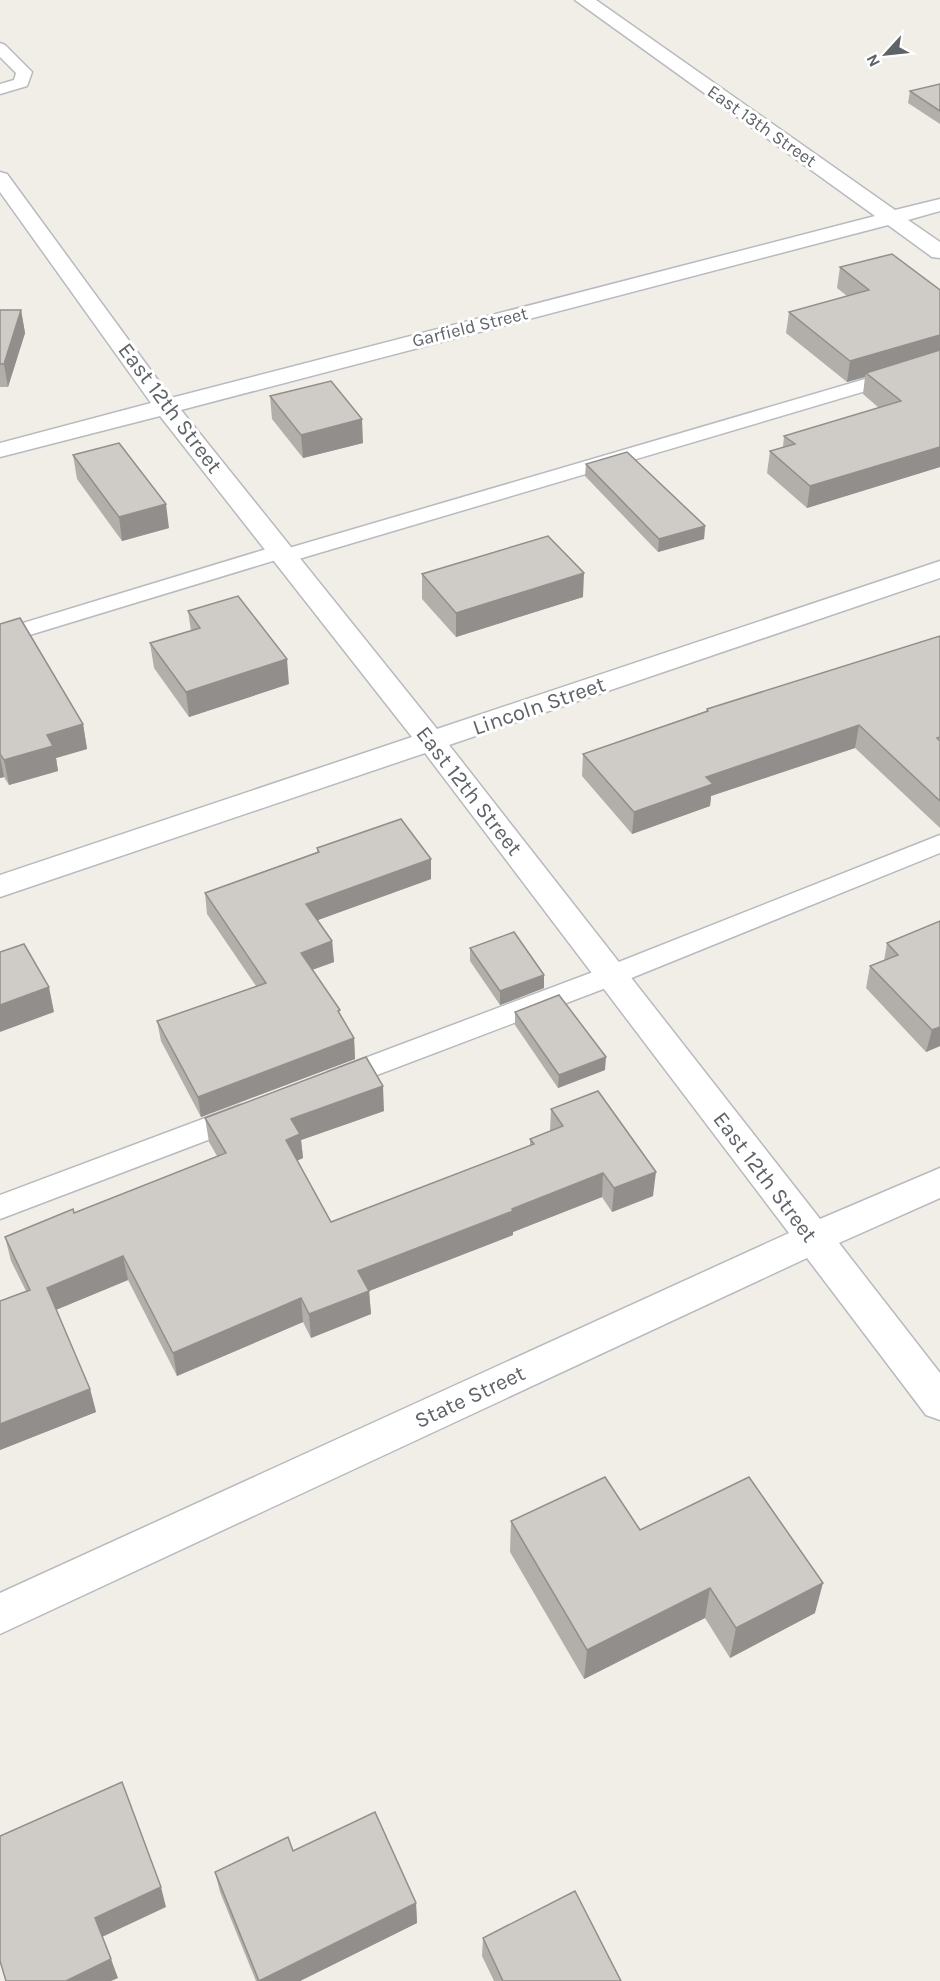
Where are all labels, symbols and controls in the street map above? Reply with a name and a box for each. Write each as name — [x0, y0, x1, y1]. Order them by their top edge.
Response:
north arrow — [856, 24, 916, 84]
text: N — [862, 51, 884, 70]
street label: East 13th Street — [703, 80, 821, 172]
street label: Garfield Street — [410, 302, 530, 352]
street label: East 12th Street — [112, 338, 228, 478]
street label: Lincoln Street — [469, 671, 609, 741]
street label: East 12th Street — [411, 721, 527, 861]
street label: East 12th Street — [707, 1107, 823, 1247]
street label: State Street — [411, 1360, 529, 1434]

